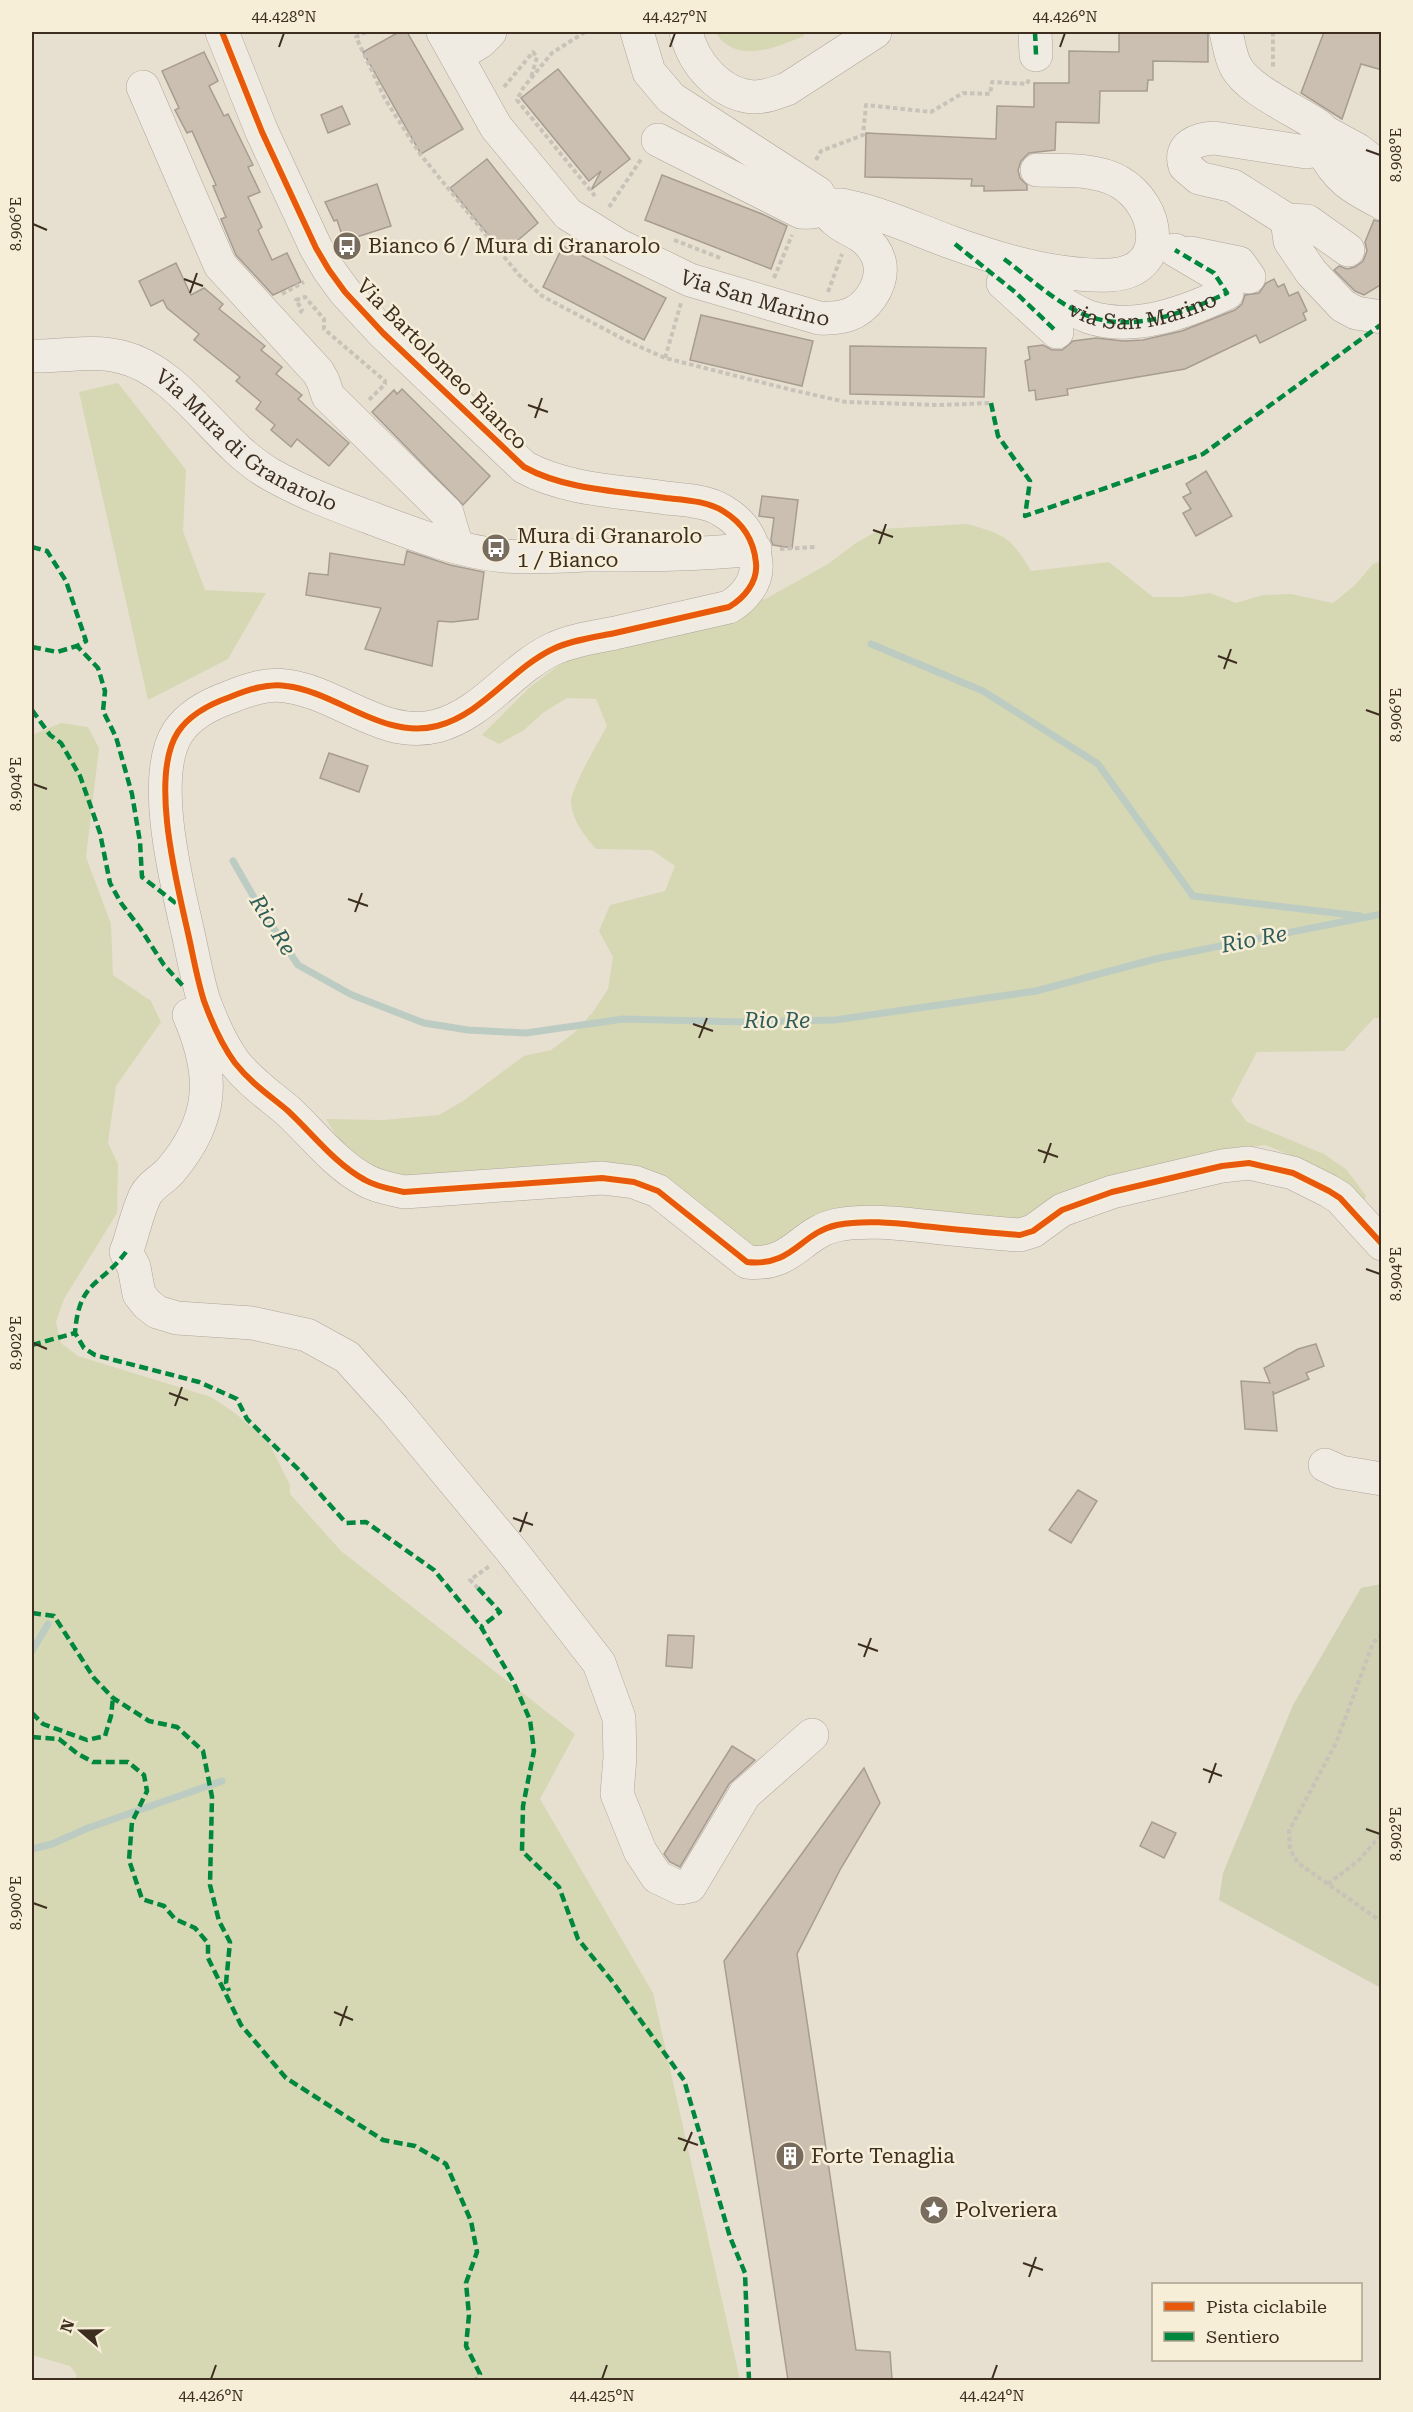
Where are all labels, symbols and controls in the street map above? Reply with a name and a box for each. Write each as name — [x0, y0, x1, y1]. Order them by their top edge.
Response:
text: 44.428°N — [251, 8, 317, 26]
text: 44.427°N — [642, 8, 708, 26]
text: 44.426°N — [1032, 8, 1098, 26]
text: 8.908°E — [1387, 128, 1405, 182]
text: 8.906°E — [7, 197, 25, 251]
bus stop icon: Bianco 6 / Mura di Granarolo — [331, 230, 363, 262]
place label: Bianco 6 / Mura di Granarolo — [368, 234, 660, 258]
street label: Via San Marino — [676, 265, 830, 330]
street label: Via Bartolomeo Bianco — [352, 274, 532, 454]
street label: via San Marino — [1064, 287, 1220, 334]
street label: Via Mura di Granarolo — [151, 364, 341, 516]
place label: Mura di Granarolo 1 / Bianco — [517, 524, 702, 572]
bus stop icon: Mura di Granarolo 1 / Bianco — [480, 532, 512, 564]
text: 8.906°E — [1387, 688, 1405, 742]
text: 8.904°E — [7, 757, 25, 811]
water label: Rio Re — [244, 889, 301, 960]
water label: Rio Re — [1218, 920, 1289, 958]
water label: Rio Re — [743, 1008, 810, 1033]
text: 8.904°E — [1387, 1247, 1405, 1301]
text: 8.902°E — [7, 1316, 25, 1370]
text: 8.902°E — [1387, 1807, 1405, 1861]
text: 8.900°E — [7, 1876, 25, 1930]
building icon: Forte Tenaglia — [774, 2140, 806, 2172]
place label: Forte Tenaglia — [811, 2144, 955, 2168]
place icon: Polveriera — [918, 2194, 950, 2226]
place label: Polveriera — [955, 2198, 1058, 2222]
legend — [1152, 2283, 1362, 2361]
text: Pista ciclabile — [1206, 2296, 1327, 2317]
north arrow — [51, 2301, 111, 2361]
text: N — [56, 2317, 78, 2335]
text: Sentiero — [1206, 2326, 1280, 2347]
text: 44.426°N — [178, 2387, 244, 2405]
text: 44.425°N — [569, 2387, 635, 2405]
text: 44.424°N — [959, 2387, 1025, 2405]

